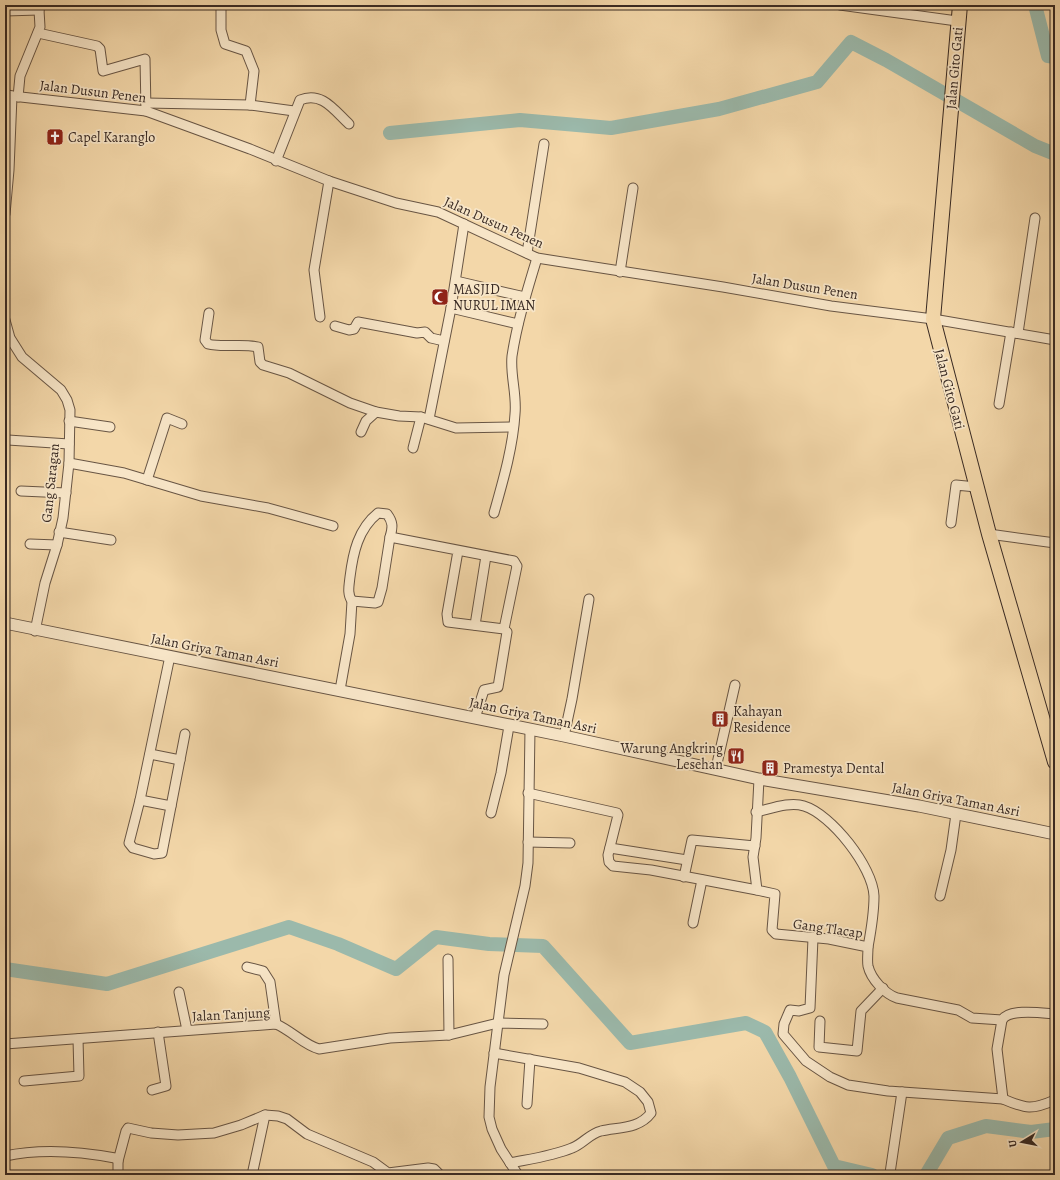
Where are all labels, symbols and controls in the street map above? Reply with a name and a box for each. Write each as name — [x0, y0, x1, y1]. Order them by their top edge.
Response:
street label: Jalan Gito Gati — [941, 26, 968, 110]
street label: Jalan Dusun Penen — [39, 76, 148, 107]
church icon: Capel Karanglo — [45, 127, 65, 147]
place label: Capel Karanglo — [68, 128, 155, 147]
street label: Jalan Dusun Penen — [441, 192, 547, 253]
street label: Jalan Dusun Penen — [751, 269, 860, 304]
place label: MASJID NURUL IMAN — [453, 280, 535, 315]
mosque icon: MASJID NURUL IMAN — [430, 287, 450, 307]
street label: Jalan Gito Gati — [930, 347, 969, 432]
street label: Gang Saragan — [37, 442, 64, 524]
street label: Jalan Griya Taman Asri — [149, 629, 281, 672]
street label: Jalan Griya Taman Asri — [467, 693, 598, 738]
place label: Kahayan Residence — [733, 702, 790, 737]
building icon: Kahayan Residence — [710, 709, 730, 729]
place label: Warung Angkring Lesehan — [620, 739, 723, 774]
restaurant icon: Warung Angkring Lesehan — [726, 746, 746, 766]
building icon: Pramestya Dental — [760, 758, 780, 778]
place label: Pramestya Dental — [783, 759, 885, 778]
street label: Jalan Griya Taman Asri — [890, 778, 1022, 821]
street label: Gang Tlacap — [792, 914, 864, 943]
street label: Jalan Tanjung — [192, 1003, 270, 1026]
north arrow — [1002, 1122, 1042, 1162]
text: U — [1004, 1138, 1021, 1149]

